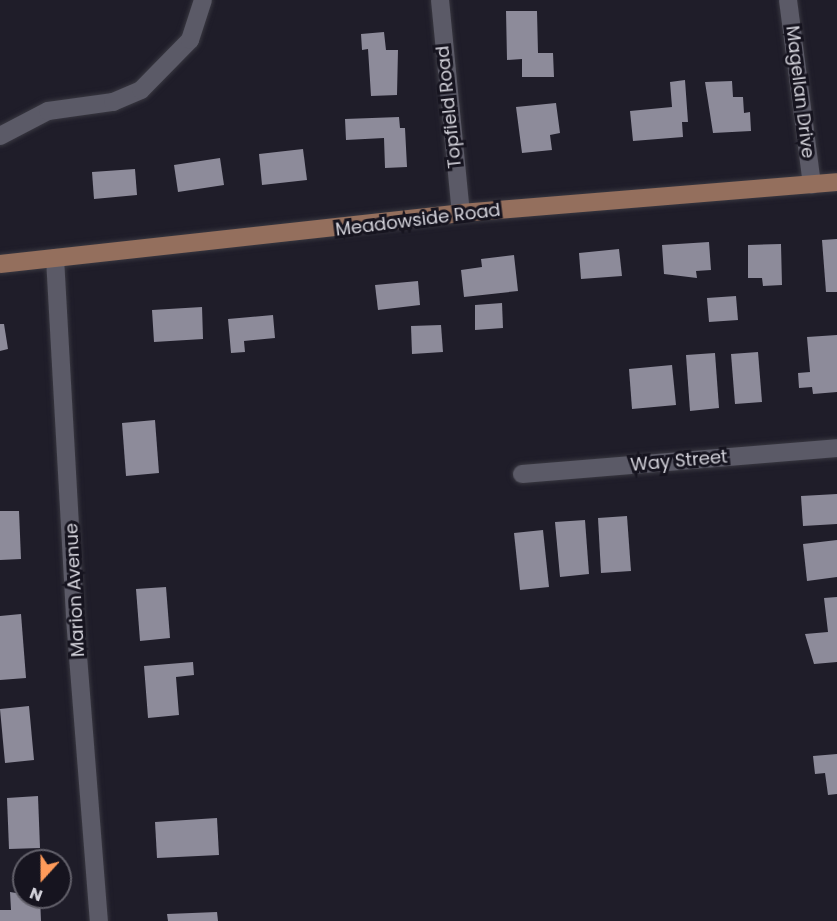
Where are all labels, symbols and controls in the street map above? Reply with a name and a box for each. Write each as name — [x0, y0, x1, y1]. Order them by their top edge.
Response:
street label: Magellan Drive — [781, 24, 819, 160]
street label: Topfield Road — [432, 45, 466, 169]
street label: Meadowside Road — [334, 199, 502, 241]
street label: Way Street — [630, 446, 728, 476]
street label: Marion Avenue — [61, 522, 89, 658]
north arrow — [12, 849, 72, 909]
text: N — [26, 882, 46, 907]

